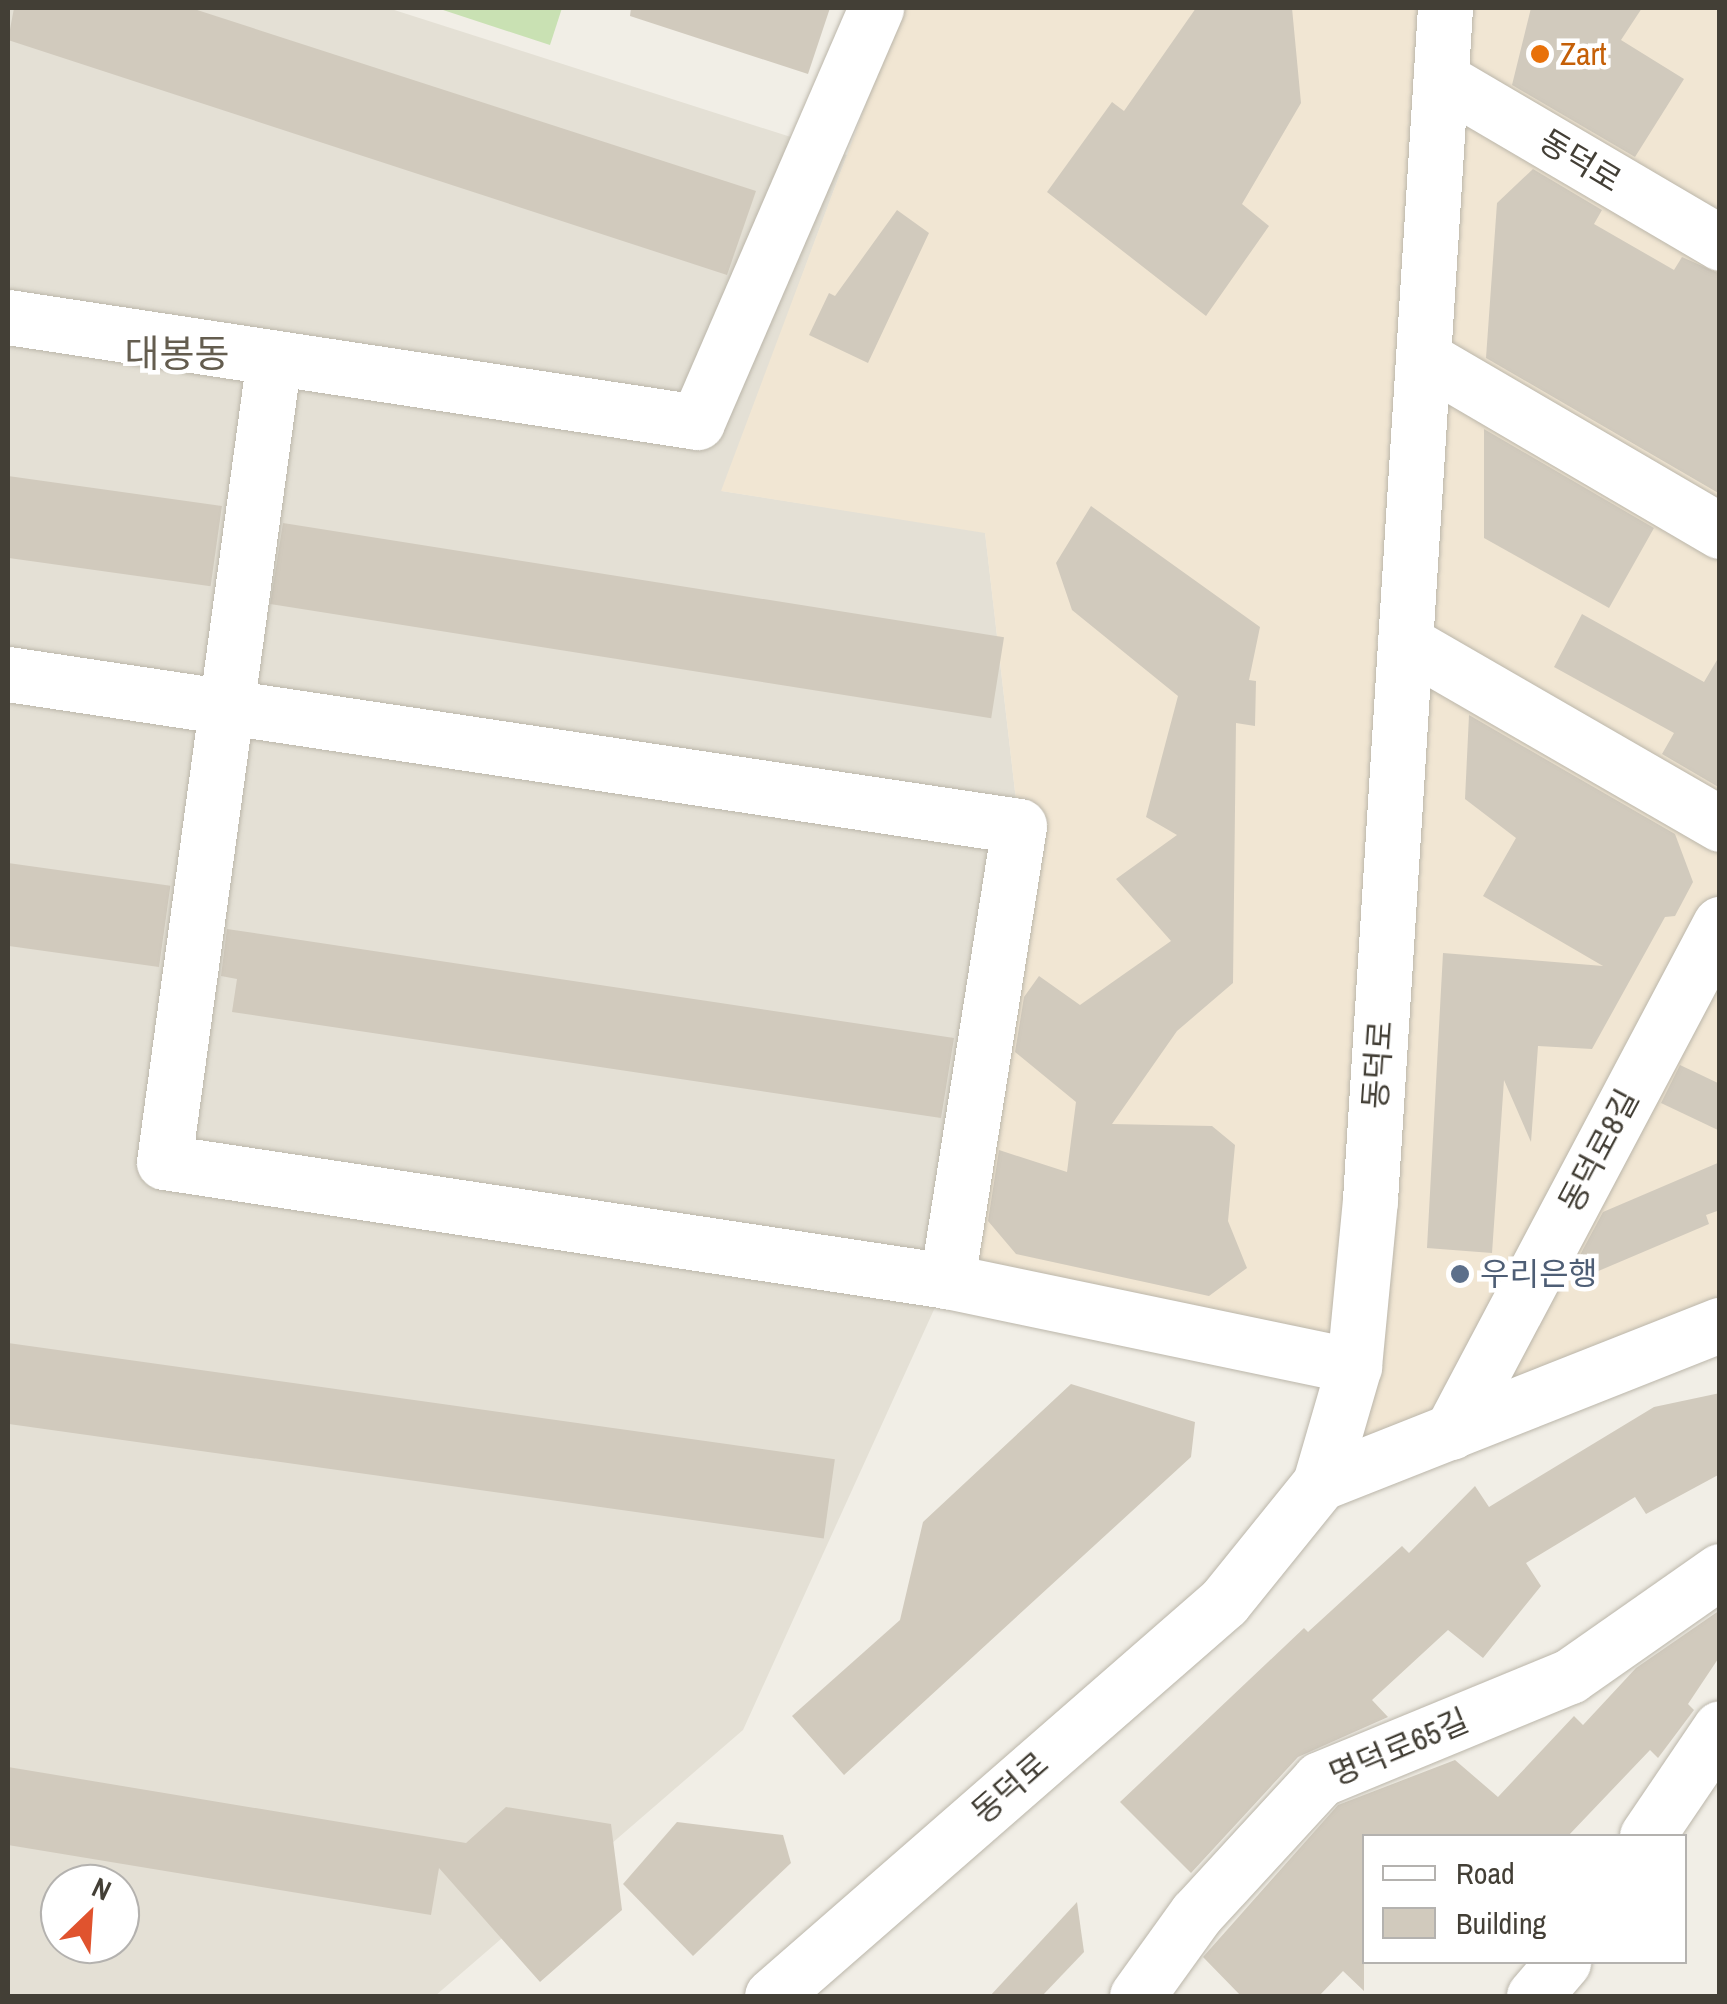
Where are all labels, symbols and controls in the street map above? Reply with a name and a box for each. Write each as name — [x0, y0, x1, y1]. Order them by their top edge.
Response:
place label: Zart — [1560, 35, 1607, 73]
marker: Zart — [1529, 43, 1551, 65]
street label: 동덕로 — [1532, 122, 1628, 200]
district label: 대봉동 — [125, 331, 229, 377]
street label: 동덕로 — [1356, 1020, 1400, 1110]
street label: 동덕로8길 — [1551, 1084, 1647, 1218]
place label: 우리은행 — [1480, 1255, 1598, 1293]
marker: 우리은행 — [1449, 1263, 1471, 1285]
street label: 명덕로65길 — [1324, 1702, 1474, 1794]
street label: 동덕로 — [964, 1745, 1056, 1831]
legend — [1362, 1834, 1687, 1964]
text: Road — [1456, 1853, 1515, 1893]
north arrow — [40, 1864, 140, 1964]
text: N — [86, 1868, 117, 1909]
text: Building — [1456, 1903, 1546, 1943]

